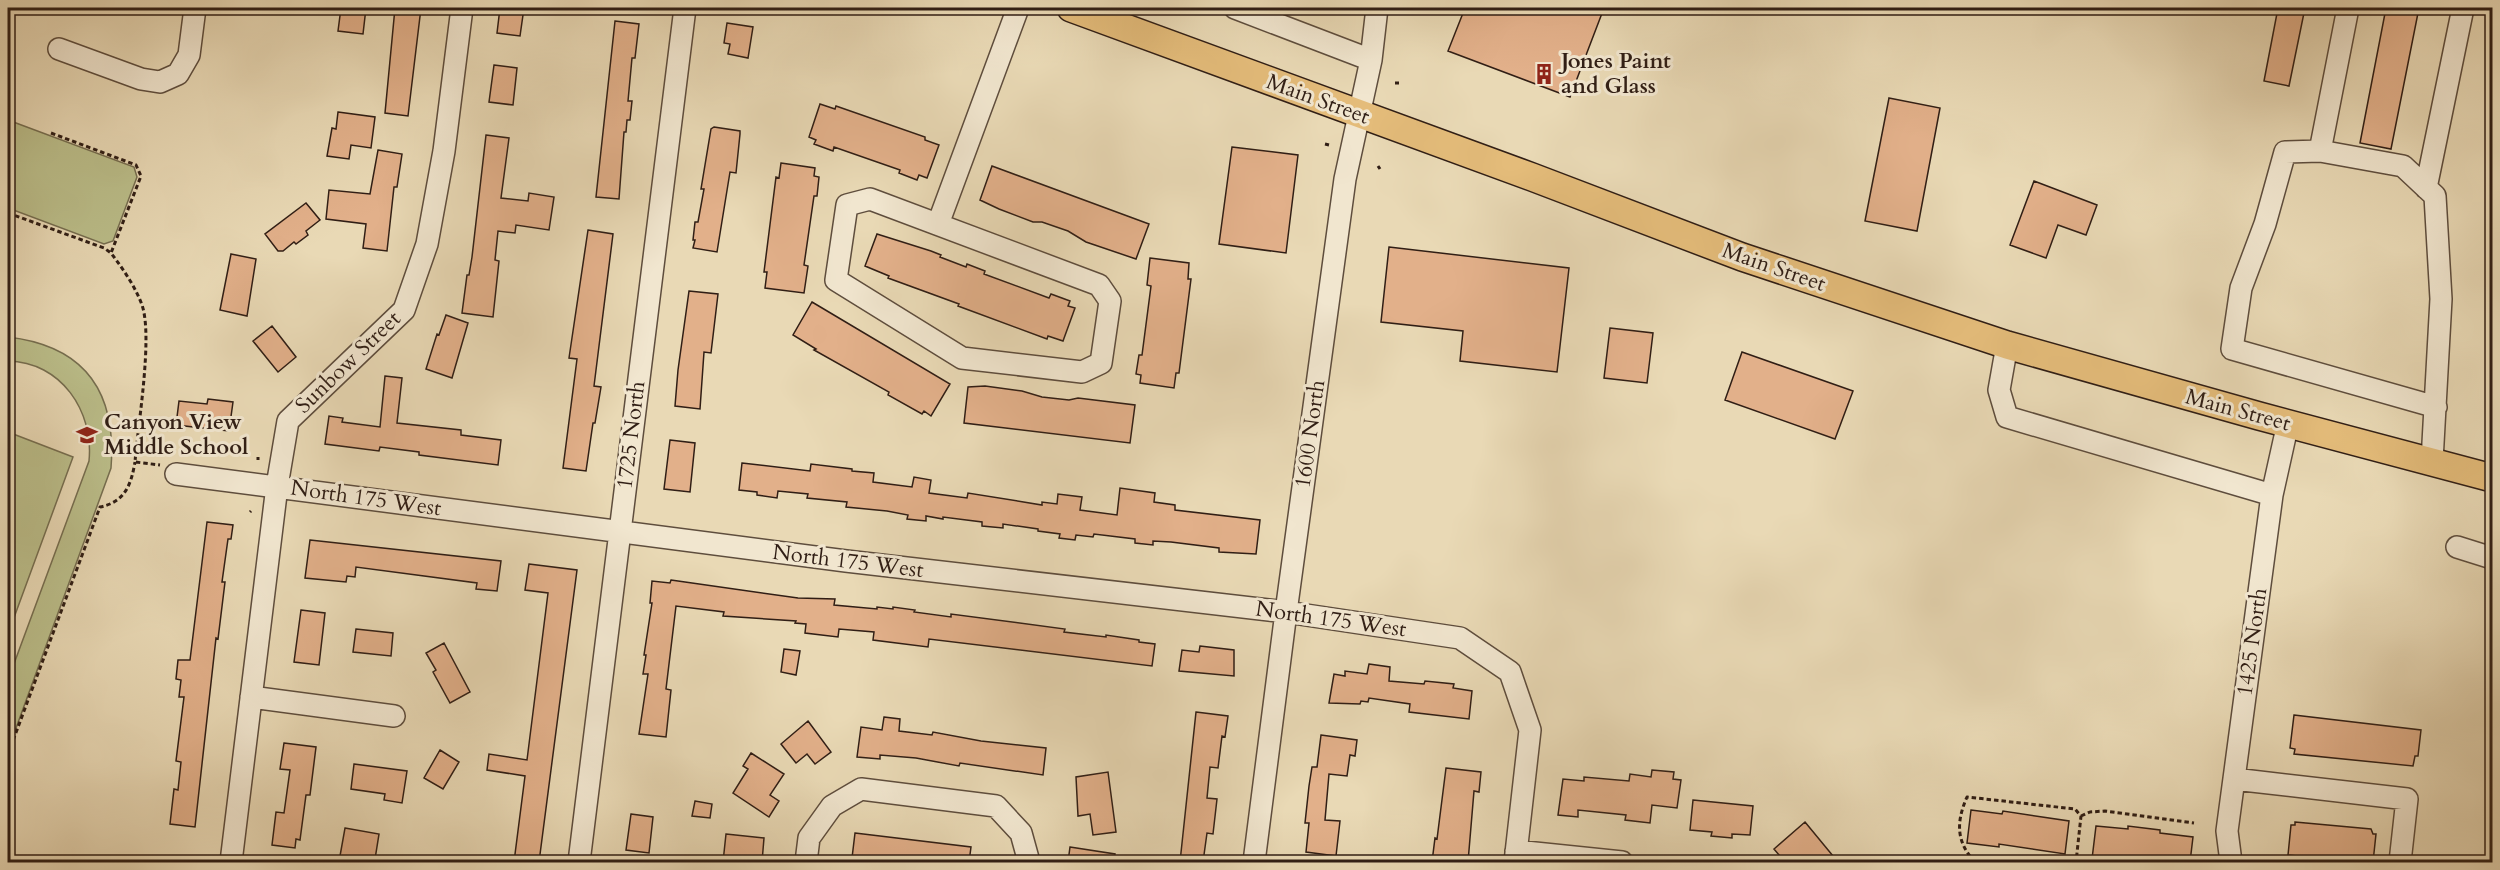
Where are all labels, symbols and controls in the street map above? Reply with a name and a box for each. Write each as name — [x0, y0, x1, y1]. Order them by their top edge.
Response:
place label: Jones Paint and Glass — [1558, 46, 1671, 101]
building icon: Jones Paint and Glass — [1532, 62, 1556, 86]
street label: Main Street — [1262, 66, 1374, 132]
street label: Main Street — [1718, 235, 1830, 299]
street label: Sunbow Street — [289, 304, 407, 420]
street label: 1600 North — [1288, 378, 1332, 490]
street label: 1725 North — [609, 379, 653, 491]
street label: Main Street — [2182, 382, 2294, 438]
place label: Canyon View Middle School — [104, 407, 249, 462]
school or university icon: Canyon View Middle School — [75, 423, 99, 447]
street label: North 175 West — [289, 473, 443, 523]
street label: North 175 West — [771, 537, 925, 585]
street label: 1425 North — [2230, 586, 2274, 698]
street label: North 175 West — [1254, 594, 1408, 644]

